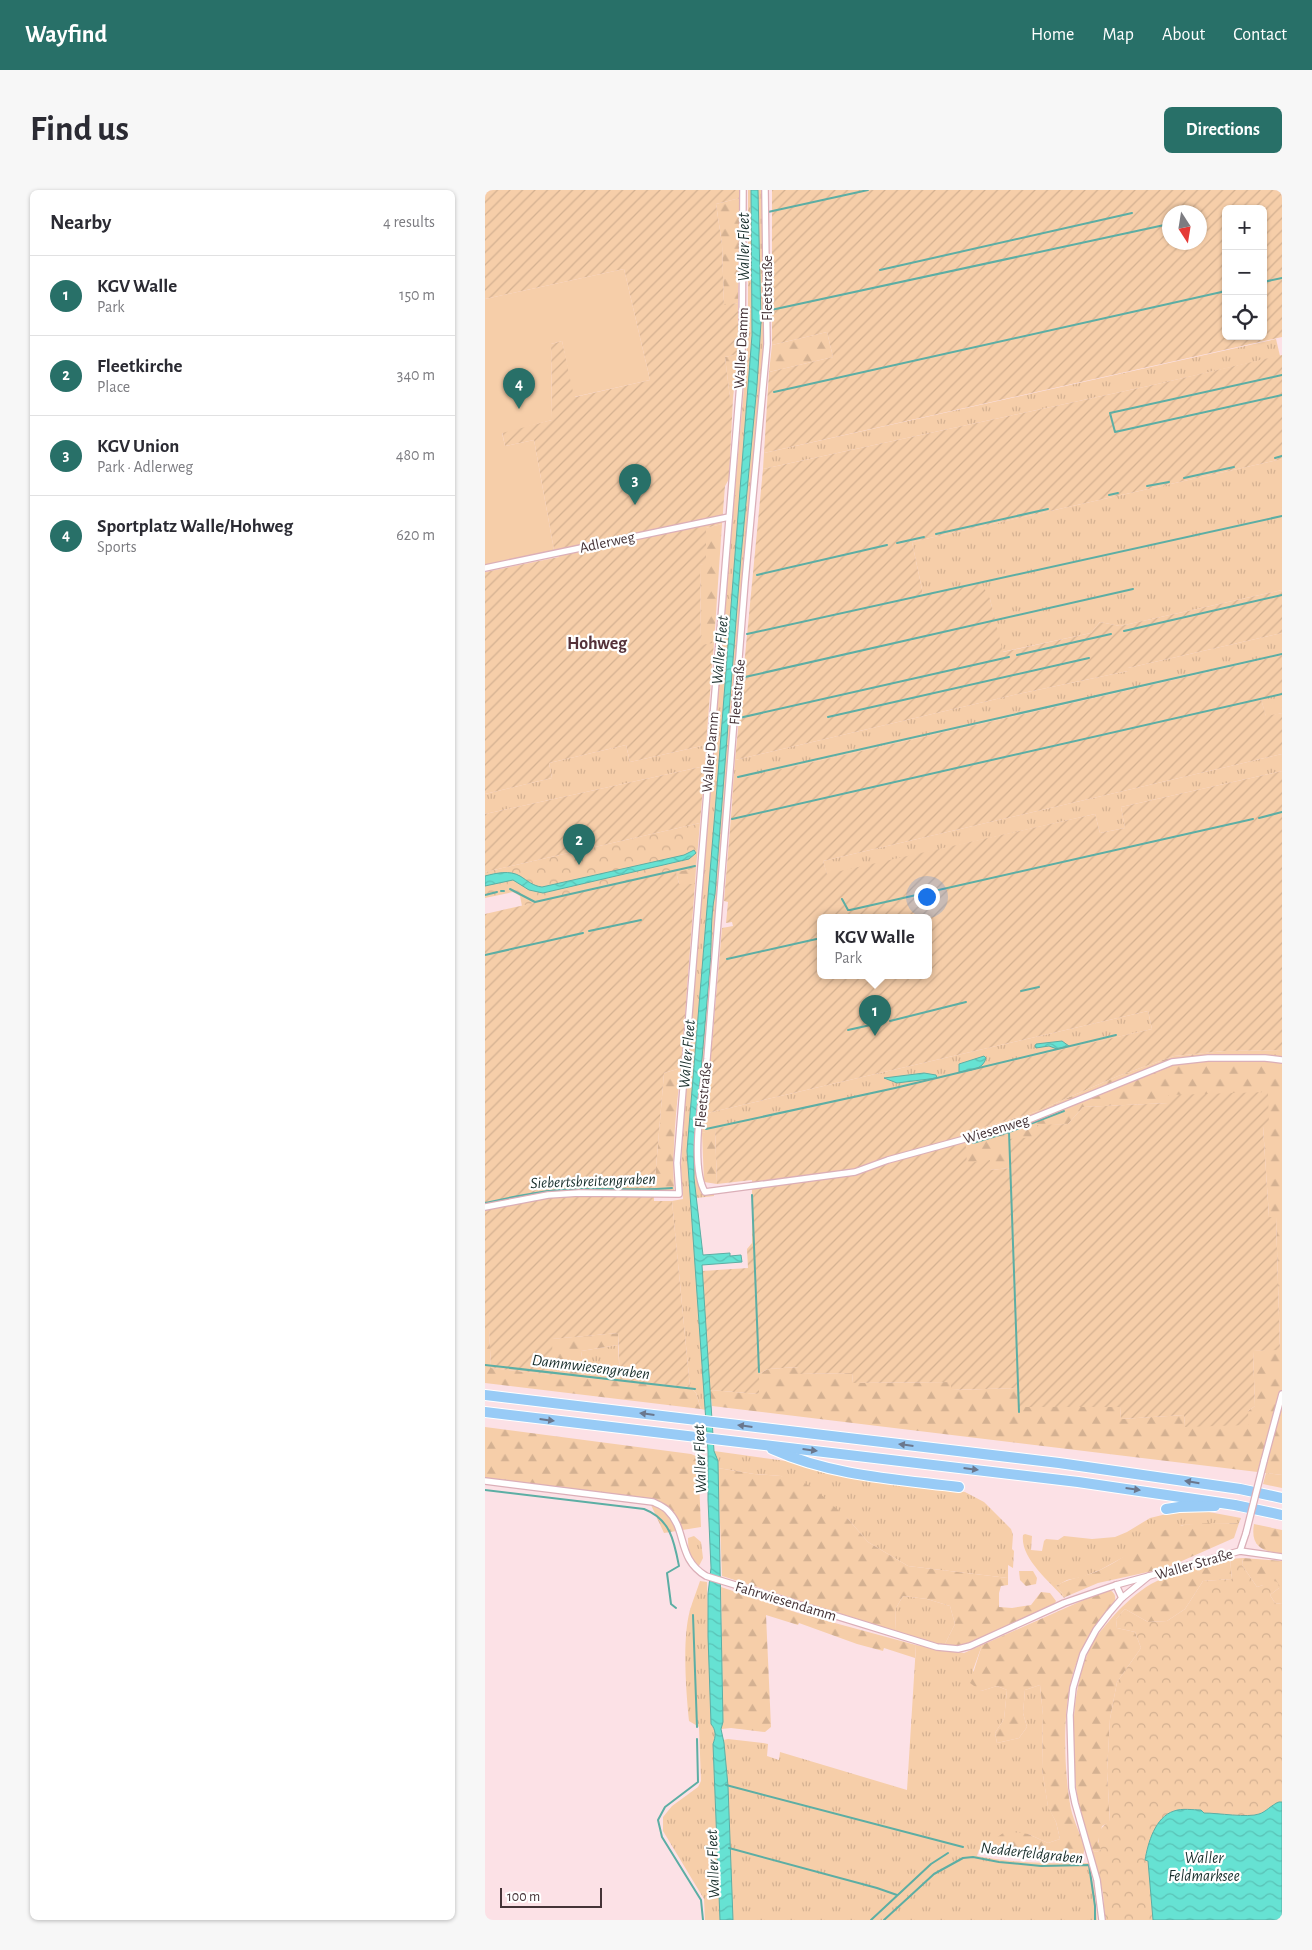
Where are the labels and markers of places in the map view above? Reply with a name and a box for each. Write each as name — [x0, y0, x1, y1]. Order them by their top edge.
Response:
pin: 4 — [503, 368, 535, 409]
pin: 3 — [619, 464, 651, 505]
pin: 2 — [563, 824, 595, 865]
pin: 1 — [859, 995, 891, 1036]

